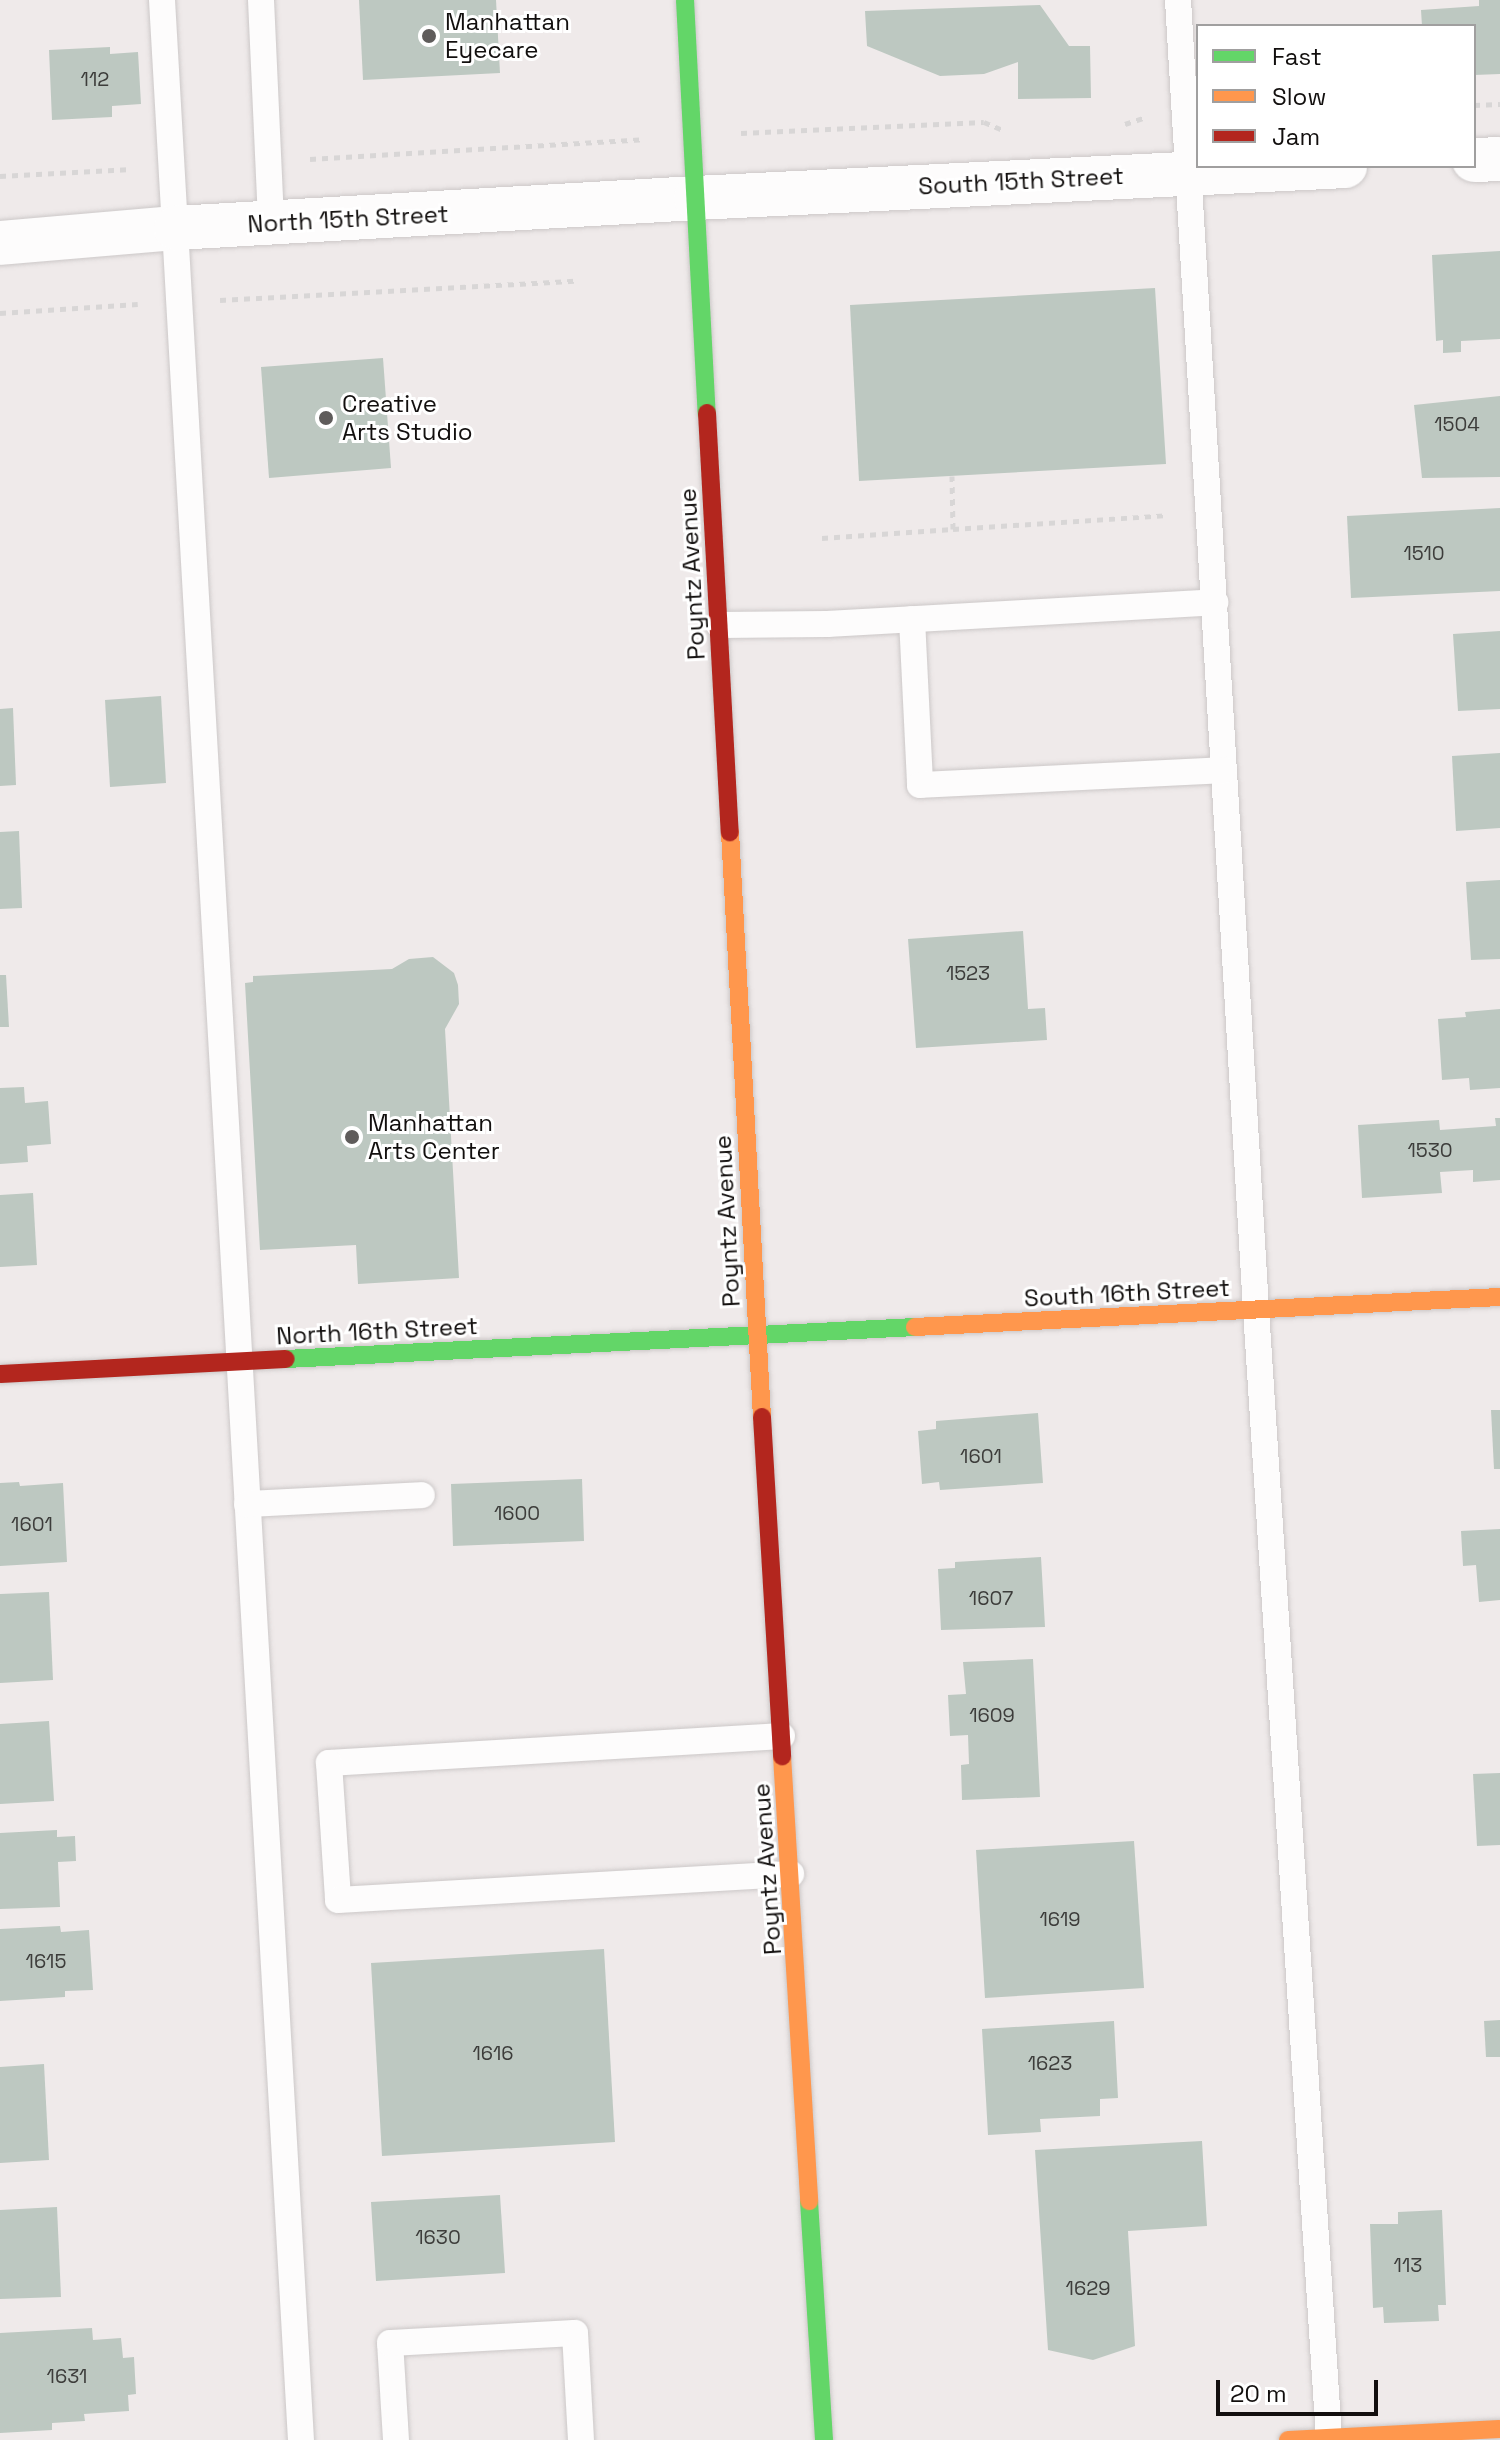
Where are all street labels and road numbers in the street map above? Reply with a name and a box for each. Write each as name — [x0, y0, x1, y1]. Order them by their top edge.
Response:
street label: South 15th Street — [917, 161, 1125, 201]
street label: North 15th Street — [247, 199, 449, 239]
street label: Poyntz Avenue — [673, 487, 711, 661]
street label: Poyntz Avenue — [708, 1134, 746, 1308]
street label: South 16th Street — [1023, 1273, 1231, 1313]
street label: North 16th Street — [276, 1311, 478, 1351]
street label: Poyntz Avenue — [747, 1782, 787, 1956]

